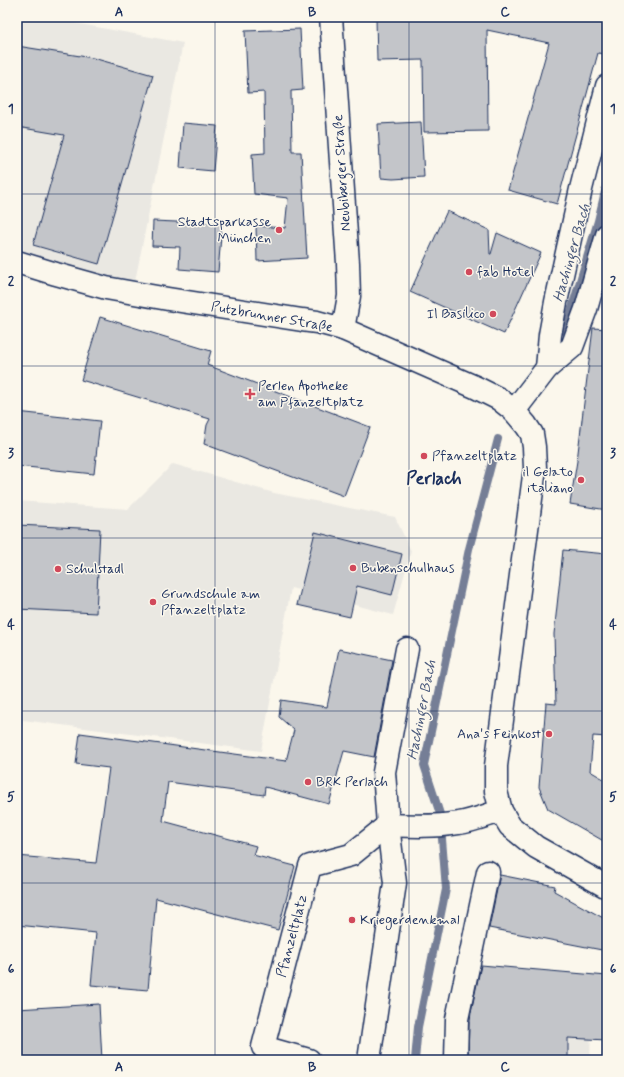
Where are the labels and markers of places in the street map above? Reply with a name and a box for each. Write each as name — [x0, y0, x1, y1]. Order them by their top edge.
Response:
place label: Stadtsparkasse München — [178, 213, 271, 247]
marker: Stadtsparkasse München — [274, 225, 284, 235]
place label: fab Hotel — [477, 263, 534, 281]
marker: fab Hotel — [464, 267, 474, 277]
place label: Il Basilico — [427, 305, 485, 323]
marker: Il Basilico — [488, 309, 498, 319]
place label: Perlen Apotheke am Pfanzeltplatz — [258, 377, 364, 411]
marker: Perlen Apotheke am Pfanzeltplatz — [245, 389, 255, 399]
place label: Pfanzeltplatz — [432, 447, 517, 465]
marker: Pfanzeltplatz — [419, 451, 429, 461]
place label: il Gelato italiano — [522, 463, 573, 497]
marker: il Gelato italiano — [576, 475, 586, 485]
place label: Bubenschulhaus — [361, 559, 455, 577]
place label: Schulstadl — [66, 560, 124, 578]
marker: Bubenschulhaus — [348, 563, 358, 573]
marker: Schulstadl — [53, 564, 63, 574]
place label: Grundschule am Pfanzeltplatz — [161, 585, 260, 619]
marker: Grundschule am Pfanzeltplatz — [148, 597, 158, 607]
place label: Ana's Feinkost — [457, 725, 541, 743]
marker: Ana's Feinkost — [544, 729, 554, 739]
place label: BRK Perlach — [316, 773, 388, 791]
marker: BRK Perlach — [303, 777, 313, 787]
place label: Kriegerdenkmal — [360, 911, 460, 930]
marker: Kriegerdenkmal — [347, 915, 357, 925]

